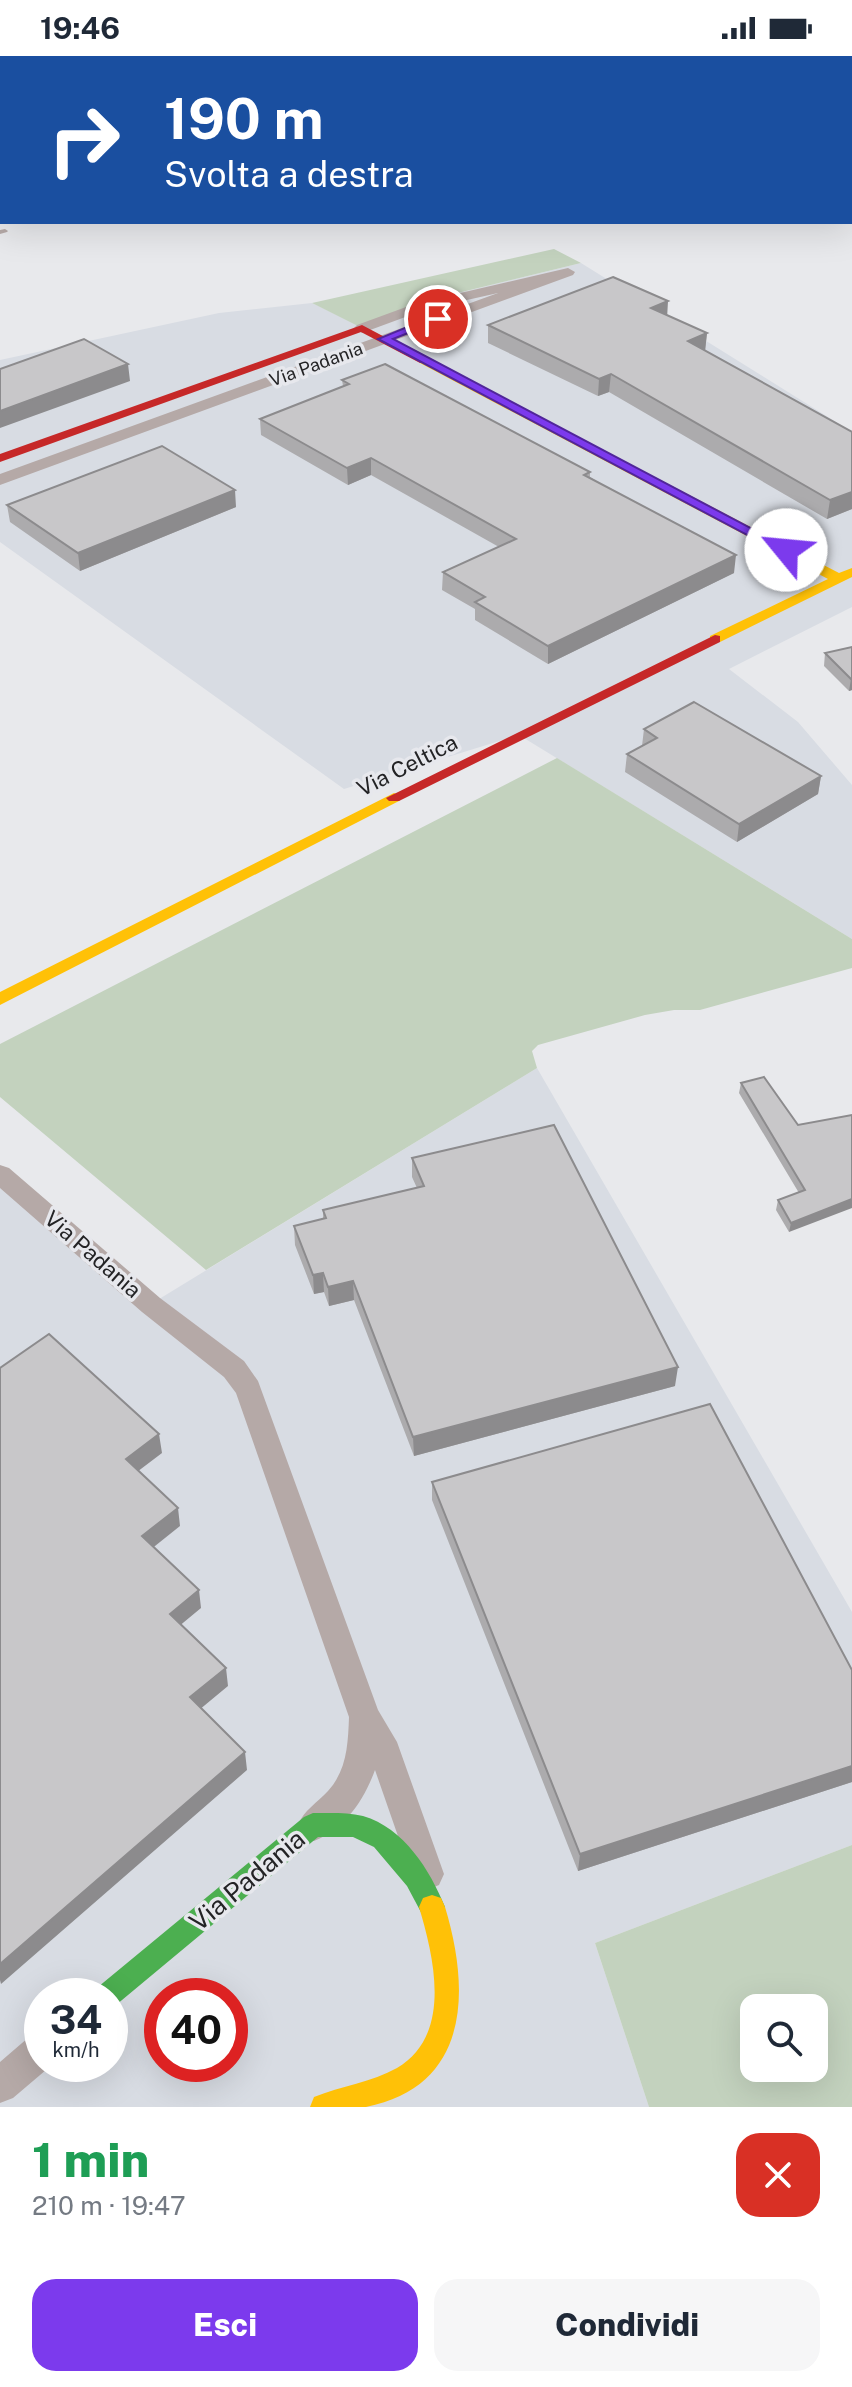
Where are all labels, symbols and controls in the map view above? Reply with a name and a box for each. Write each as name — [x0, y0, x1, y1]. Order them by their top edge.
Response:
text: 19:46 — [40, 10, 120, 46]
text: 190 m — [164, 86, 324, 152]
icon: right — [32, 88, 136, 192]
text: Svolta a destra — [164, 153, 414, 195]
pin — [404, 285, 472, 353]
icon: arrive — [416, 297, 460, 341]
street label: Via Padania — [267, 337, 365, 391]
position arrow — [744, 508, 828, 592]
street label: Via Celtica — [352, 729, 462, 801]
street label: Via Padania — [39, 1205, 147, 1303]
street label: Via Padania — [183, 1823, 311, 1937]
speed limit sign: 40 — [144, 1978, 248, 2082]
map controls — [740, 1994, 828, 2082]
button: search — [740, 1994, 828, 2082]
text: 34 — [50, 1996, 102, 2043]
text: km/h — [52, 2038, 100, 2062]
text: 1 min — [32, 2131, 149, 2188]
button: close — [736, 2133, 820, 2217]
text: 210 m · 19:47 — [32, 2190, 186, 2221]
button: Esci — [32, 2279, 418, 2371]
button: Condividi — [434, 2279, 820, 2371]

